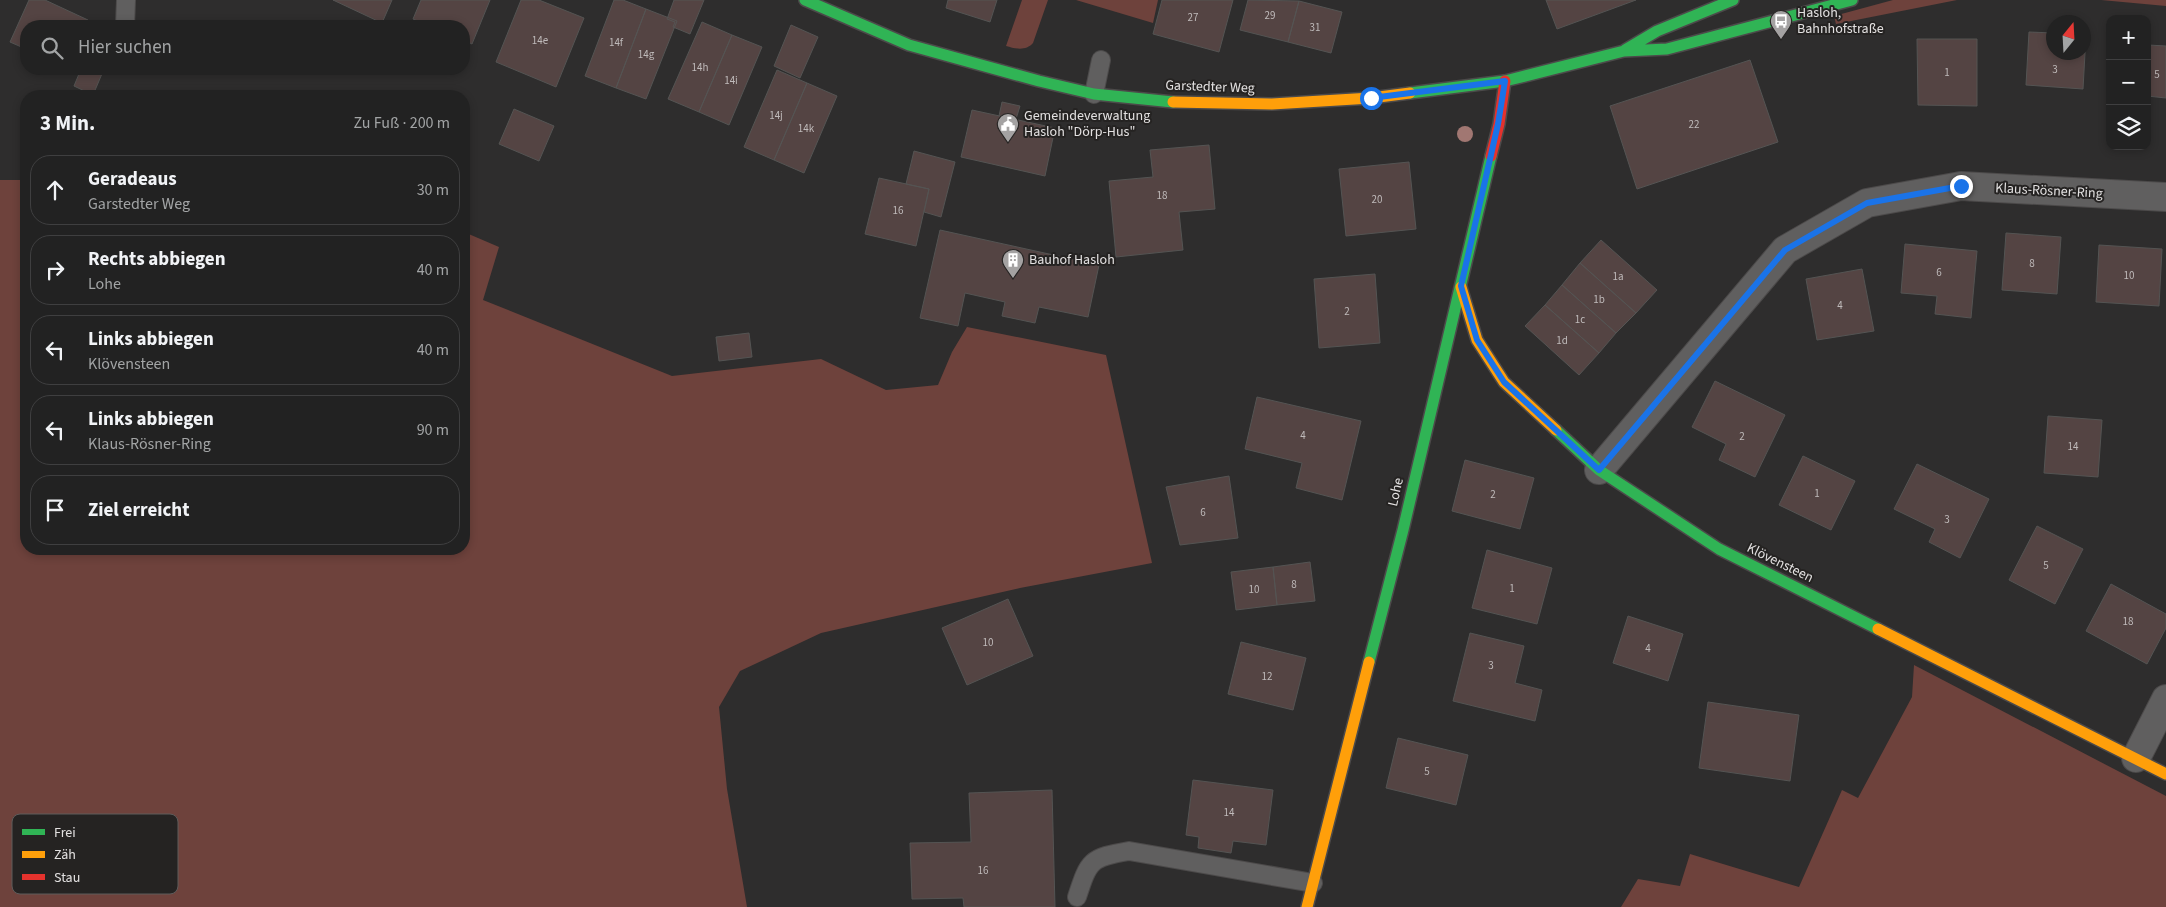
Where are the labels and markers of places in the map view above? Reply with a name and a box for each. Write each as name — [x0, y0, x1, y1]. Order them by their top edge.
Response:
place label: Hasloh, Bahnhofstraße — [1797, 3, 1884, 39]
bus stop icon: Hasloh, Bahnhofstraße — [1769, 9, 1793, 40]
place label: Gemeindeverwaltung Hasloh "Dörp-Hus" — [1024, 106, 1150, 142]
public building icon: Gemeindeverwaltung Hasloh "Dörp-Hus" — [996, 112, 1020, 143]
building icon: Bauhof Hasloh — [1001, 248, 1025, 279]
place label: Bauhof Hasloh — [1029, 250, 1115, 270]

